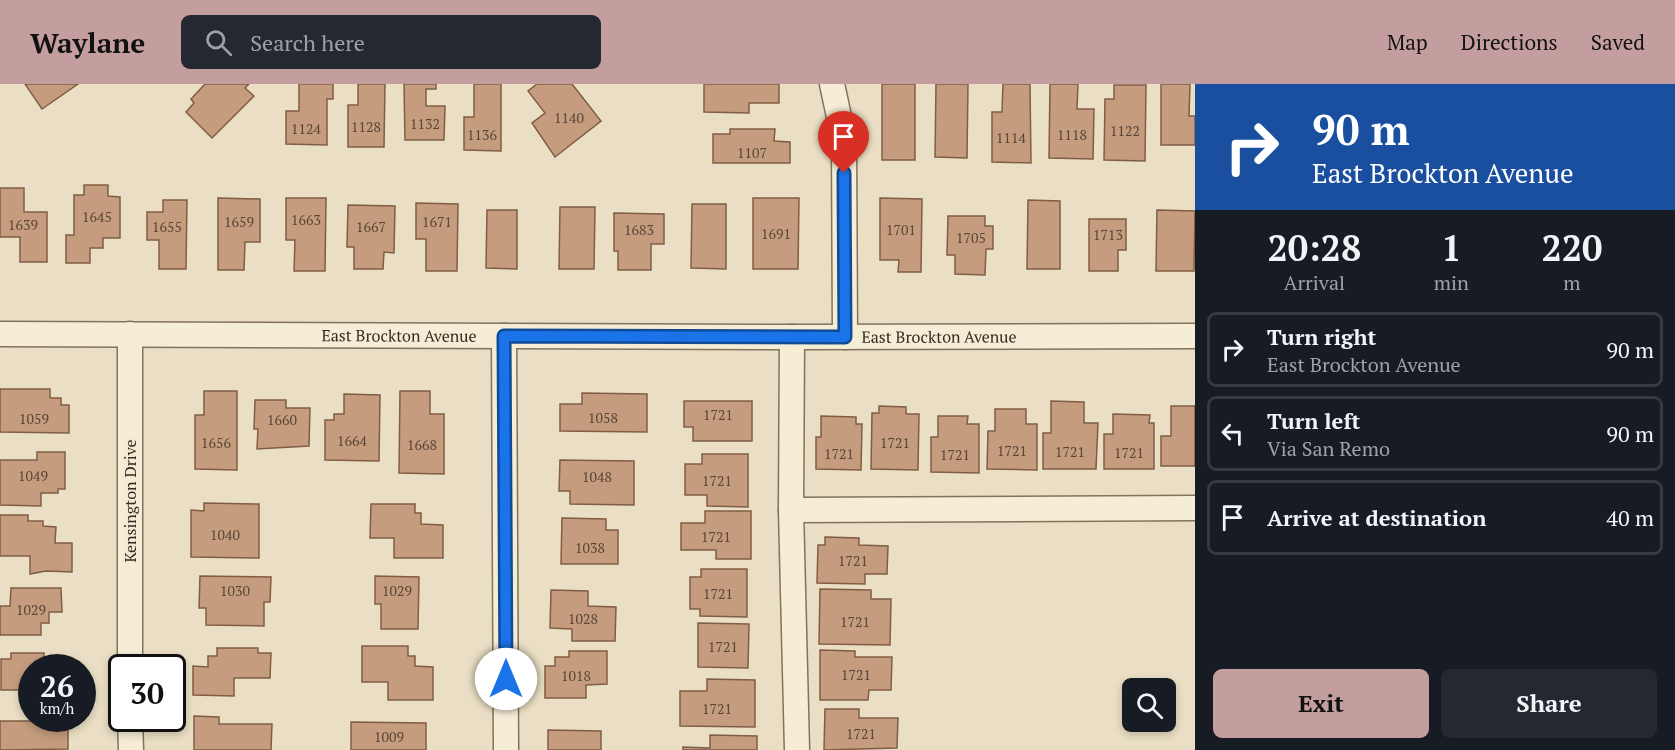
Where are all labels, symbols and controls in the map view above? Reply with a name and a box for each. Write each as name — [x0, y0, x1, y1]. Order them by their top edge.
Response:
search box — [181, 15, 601, 69]
text: Waylane — [30, 24, 145, 61]
icon: search — [202, 26, 235, 59]
text: Search here — [250, 28, 365, 57]
text: Map — [1387, 28, 1428, 56]
text: Directions — [1461, 28, 1558, 56]
text: Saved — [1591, 28, 1645, 56]
text: 90 m — [1312, 101, 1410, 157]
house number: 1140 — [554, 108, 584, 127]
icon: right — [1213, 108, 1291, 186]
pin — [818, 111, 869, 173]
house number: 1132 — [410, 114, 440, 133]
house number: 1128 — [351, 117, 381, 136]
house number: 1124 — [291, 119, 321, 138]
icon: arrive — [827, 120, 860, 153]
house number: 1122 — [1110, 121, 1140, 140]
house number: 1136 — [467, 125, 497, 144]
house number: 1118 — [1057, 125, 1087, 144]
house number: 1114 — [996, 128, 1026, 147]
house number: 1107 — [737, 143, 767, 162]
text: East Brockton Avenue — [1312, 155, 1573, 191]
house number: 1645 — [82, 207, 112, 226]
house number: 1663 — [291, 210, 321, 229]
house number: 1659 — [224, 212, 254, 231]
house number: 1671 — [422, 212, 452, 231]
house number: 1639 — [8, 215, 38, 234]
house number: 1655 — [152, 217, 182, 236]
house number: 1667 — [356, 217, 386, 236]
house number: 1683 — [624, 220, 654, 239]
house number: 1701 — [886, 220, 916, 239]
house number: 1691 — [761, 224, 791, 243]
text: 20:28 — [1268, 224, 1361, 271]
text: 1 — [1441, 224, 1462, 271]
text: 220 — [1541, 224, 1602, 271]
house number: 1713 — [1093, 225, 1123, 244]
house number: 1705 — [956, 228, 986, 247]
text: Arrival — [1284, 269, 1345, 296]
text: min — [1434, 269, 1469, 296]
text: m — [1563, 269, 1581, 296]
text: Turn right — [1267, 322, 1376, 351]
street label: East Brockton Avenue — [321, 324, 477, 347]
street label: East Brockton Avenue — [861, 325, 1017, 348]
icon: right — [1216, 333, 1249, 366]
text: 90 m — [1606, 335, 1654, 364]
text: East Brockton Avenue — [1267, 351, 1461, 378]
house number: 1721 — [703, 405, 733, 424]
text: Turn left — [1267, 406, 1360, 435]
house number: 1058 — [588, 408, 618, 427]
house number: 1059 — [19, 409, 49, 428]
house number: 1660 — [267, 410, 297, 429]
icon: left — [1216, 417, 1249, 450]
text: 90 m — [1606, 419, 1654, 448]
house number: 1664 — [337, 431, 367, 450]
house number: 1656 — [201, 433, 231, 452]
house number: 1721 — [880, 433, 910, 452]
house number: 1668 — [407, 435, 437, 454]
text: Via San Remo — [1267, 435, 1390, 462]
street label: Kensington Drive — [119, 439, 141, 563]
house number: 1721 — [997, 441, 1027, 460]
house number: 1721 — [1055, 442, 1085, 461]
house number: 1721 — [1114, 443, 1144, 462]
house number: 1721 — [824, 444, 854, 463]
house number: 1721 — [940, 445, 970, 464]
house number: 1049 — [18, 466, 48, 485]
house number: 1048 — [582, 467, 612, 486]
house number: 1721 — [702, 471, 732, 490]
icon: arrive — [1216, 501, 1249, 534]
text: Arrive at destination — [1267, 503, 1486, 532]
text: 40 m — [1606, 503, 1654, 532]
house number: 1040 — [210, 525, 240, 544]
house number: 1721 — [701, 527, 731, 546]
house number: 1038 — [575, 538, 605, 557]
house number: 1721 — [838, 551, 868, 570]
house number: 1030 — [220, 581, 250, 600]
house number: 1029 — [382, 581, 412, 600]
house number: 1721 — [703, 584, 733, 603]
house number: 1029 — [16, 600, 46, 619]
house number: 1028 — [568, 609, 598, 628]
house number: 1721 — [840, 612, 870, 631]
house number: 1721 — [708, 637, 738, 656]
position arrow — [474, 647, 538, 711]
speed limit sign: 30 — [108, 654, 186, 732]
house number: 1721 — [841, 665, 871, 684]
text: 26 — [40, 666, 74, 706]
house number: 1018 — [561, 666, 591, 685]
button: Exit — [1213, 669, 1429, 738]
button: Share — [1441, 669, 1657, 738]
map controls — [1122, 678, 1176, 732]
button: search — [1122, 678, 1176, 732]
text: km/h — [40, 698, 74, 718]
house number: 1721 — [702, 699, 732, 718]
house number: 1721 — [846, 724, 876, 743]
house number: 1009 — [374, 727, 404, 746]

